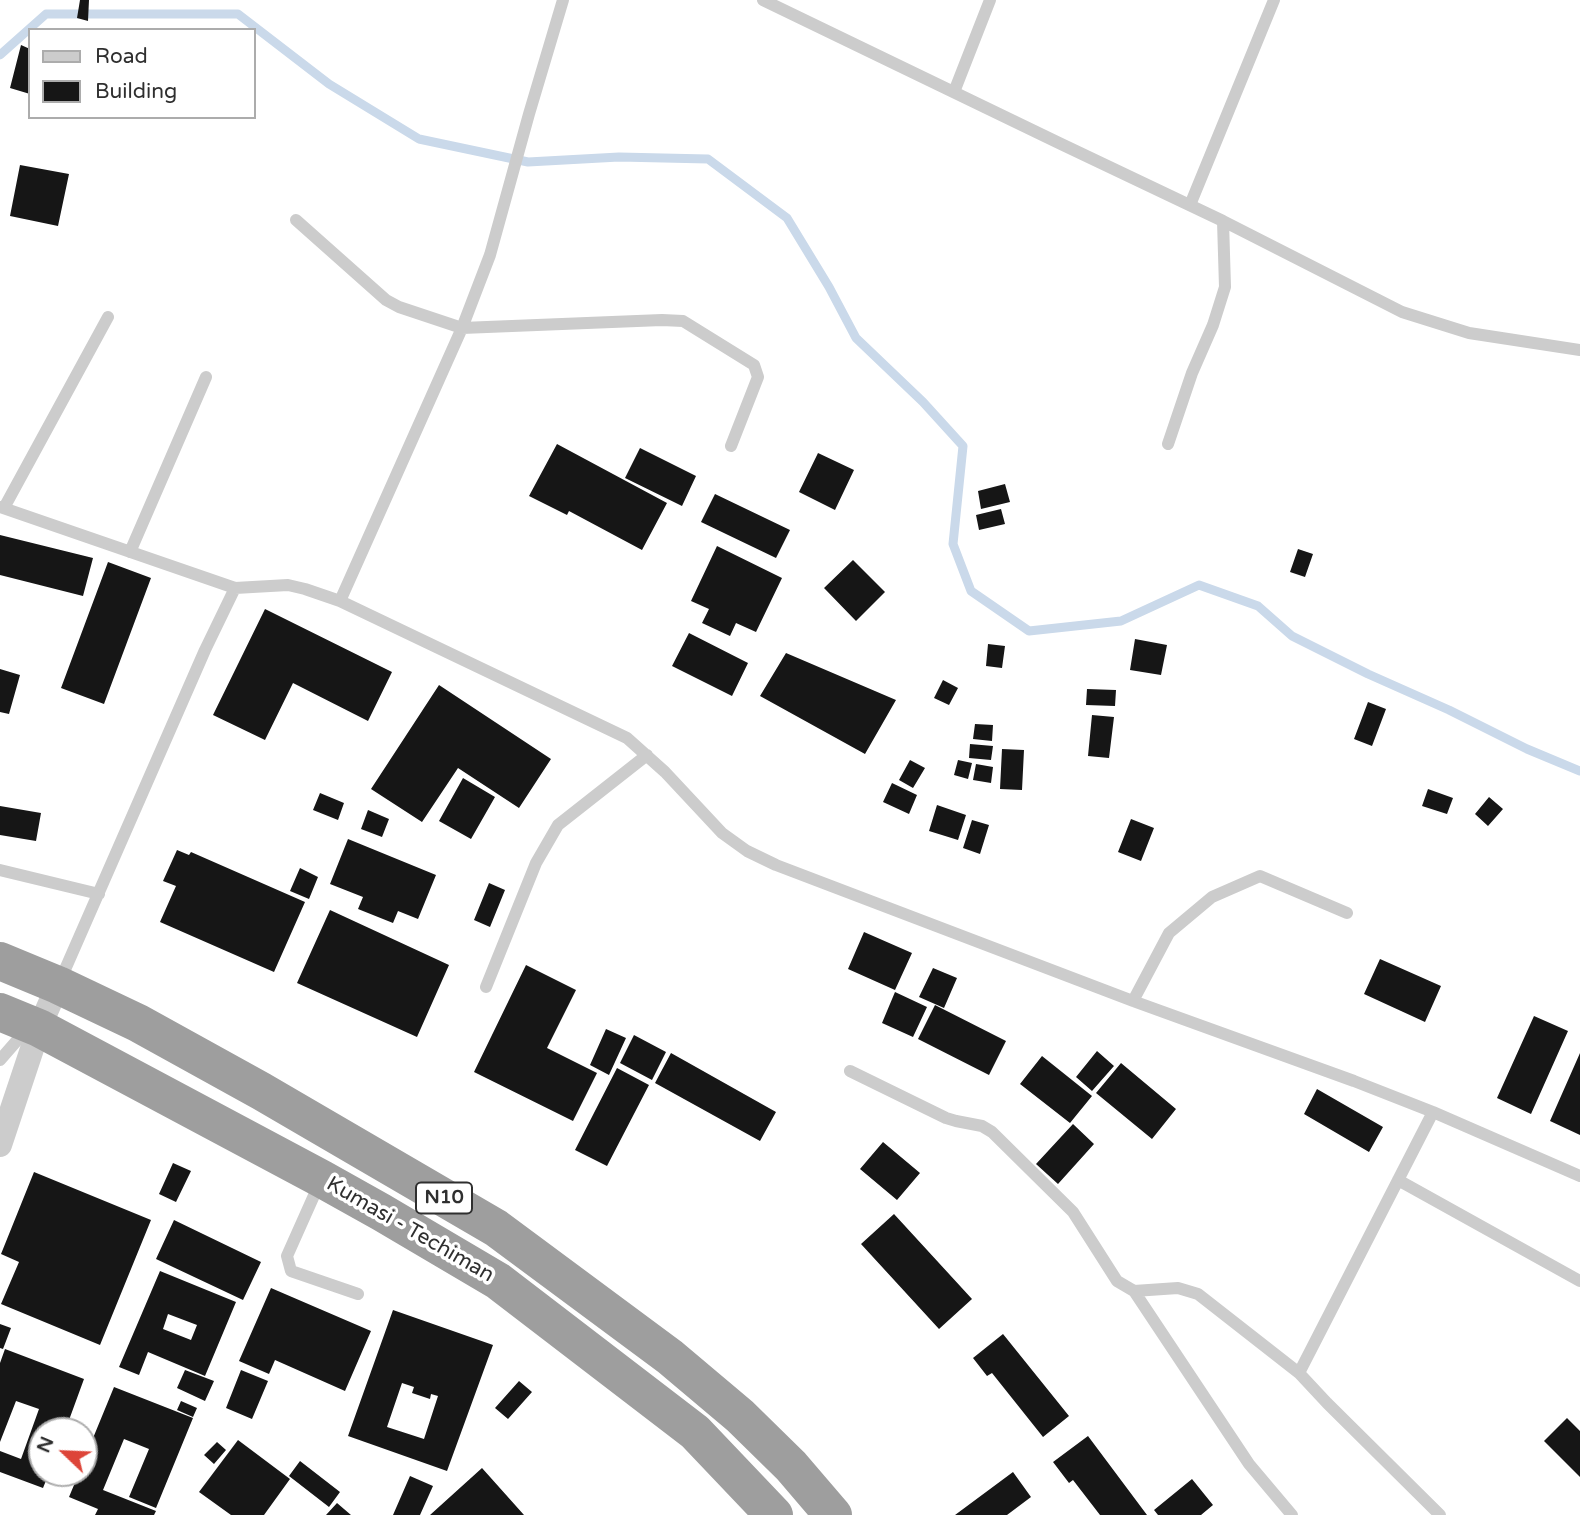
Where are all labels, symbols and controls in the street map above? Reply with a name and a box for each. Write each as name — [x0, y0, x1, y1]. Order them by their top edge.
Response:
legend — [28, 28, 256, 119]
text: Road — [95, 44, 148, 69]
text: Building — [95, 79, 177, 104]
street label: Kumasi - Techiman — [322, 1172, 498, 1288]
road number: N10 — [416, 1182, 472, 1214]
north arrow — [28, 1417, 98, 1487]
text: N — [32, 1433, 59, 1456]

